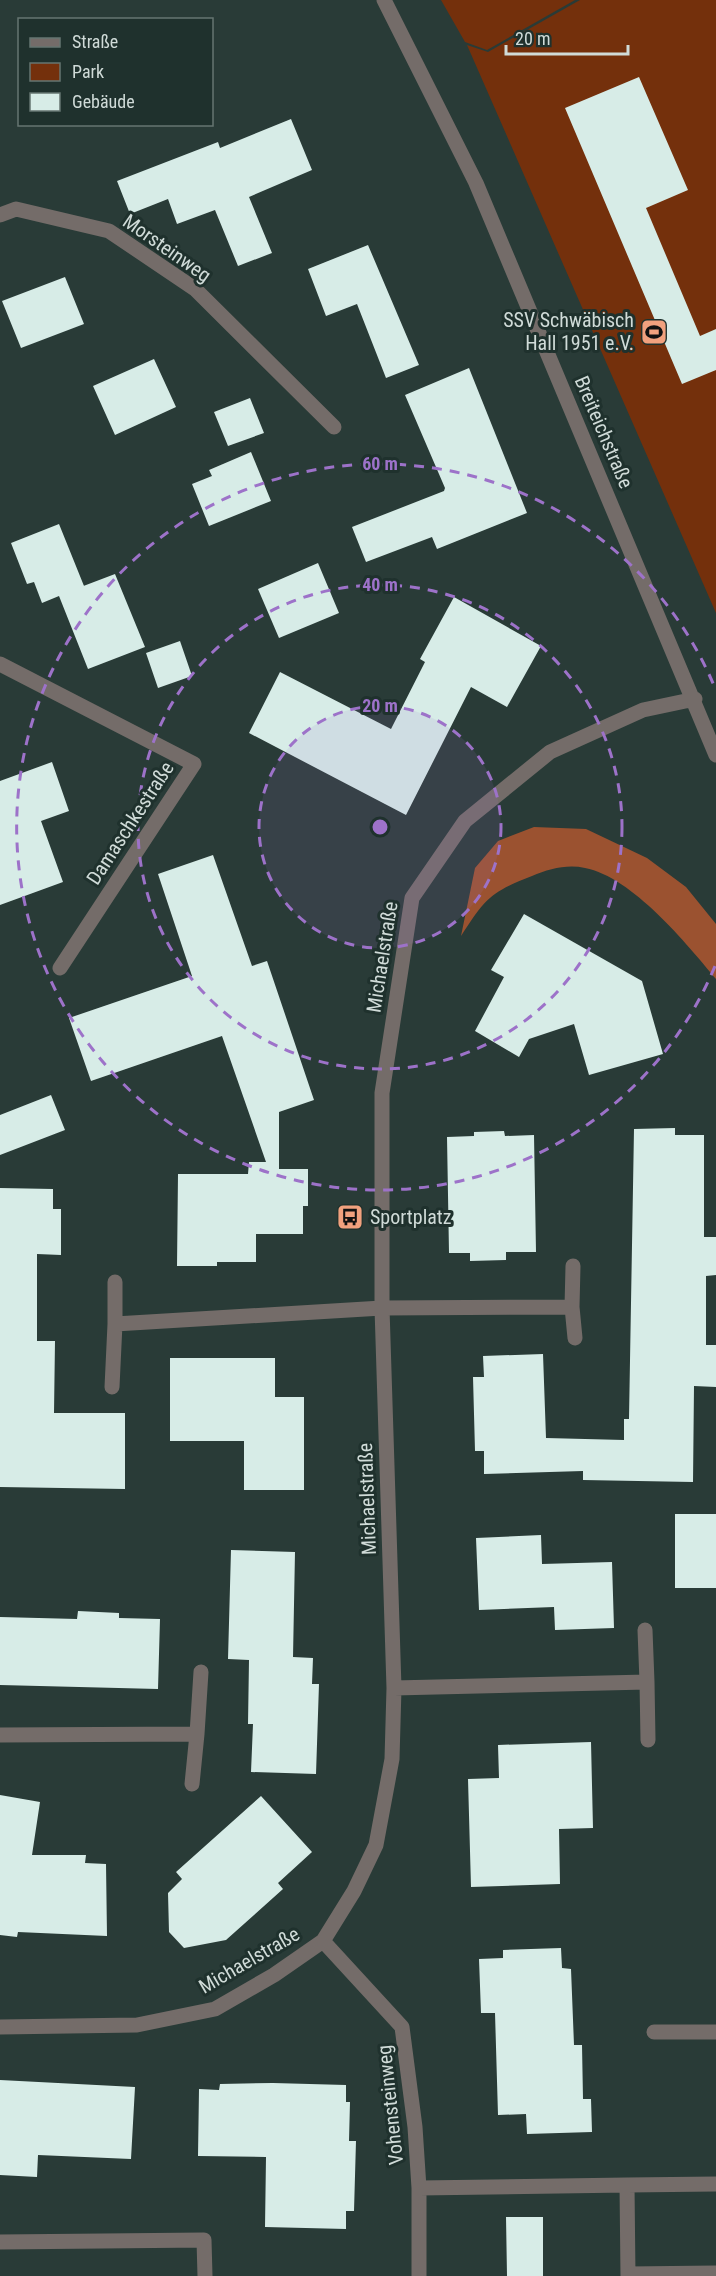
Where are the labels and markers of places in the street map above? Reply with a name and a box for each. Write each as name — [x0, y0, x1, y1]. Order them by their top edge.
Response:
place label: SSV Schwäbisch Hall 1951 e.V. — [503, 308, 634, 355]
sports icon: SSV Schwäbisch Hall 1951 e.V. — [639, 317, 669, 347]
centre of rings — [370, 817, 390, 837]
bus stop icon: Sportplatz — [335, 1202, 365, 1232]
place label: Sportplatz — [370, 1205, 452, 1229]

